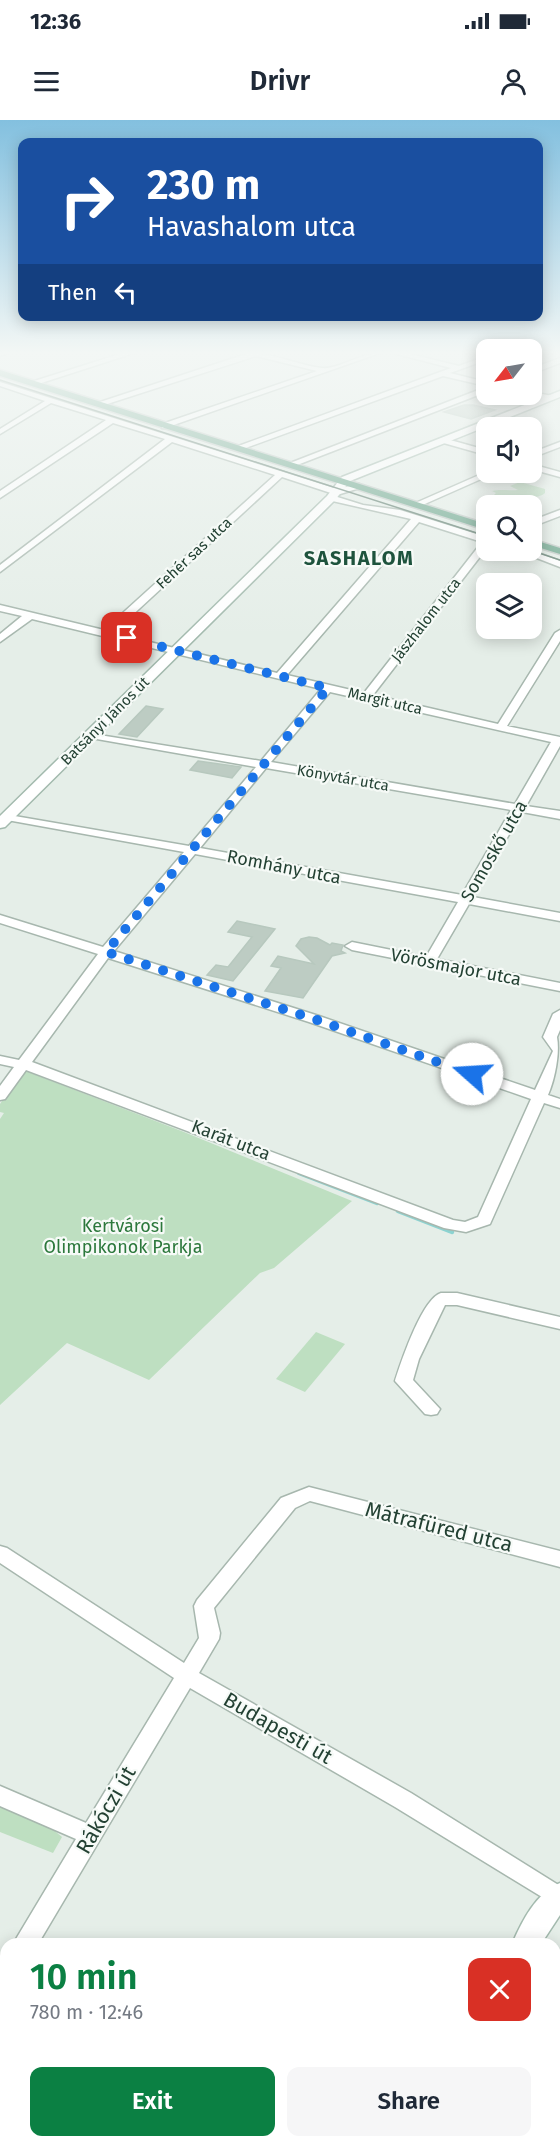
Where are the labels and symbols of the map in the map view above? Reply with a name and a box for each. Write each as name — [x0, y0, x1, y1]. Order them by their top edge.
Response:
north arrow — [476, 339, 542, 405]
street label: Fehér sas utca — [152, 513, 236, 593]
district label: SASHALOM — [304, 546, 414, 570]
street label: Jászhalom utca — [388, 574, 464, 666]
pin — [101, 612, 152, 663]
street label: Batsányi János út — [57, 673, 153, 769]
street label: Margit utca — [346, 684, 424, 718]
street label: Könyvtár utca — [296, 761, 390, 795]
street label: Somoskő utca — [456, 796, 532, 906]
street label: Romhány utca — [225, 845, 343, 889]
street label: Vörösmajor utca — [389, 944, 523, 990]
position arrow — [440, 1042, 504, 1106]
street label: Karát utca — [189, 1115, 273, 1165]
park label: Kertvárosi Olimpikonok Parkja — [44, 1215, 202, 1258]
street label: Mátrafüred utca — [363, 1496, 515, 1558]
street label: Budapesti út — [219, 1686, 337, 1770]
street label: Rákóczi út — [70, 1761, 142, 1859]

